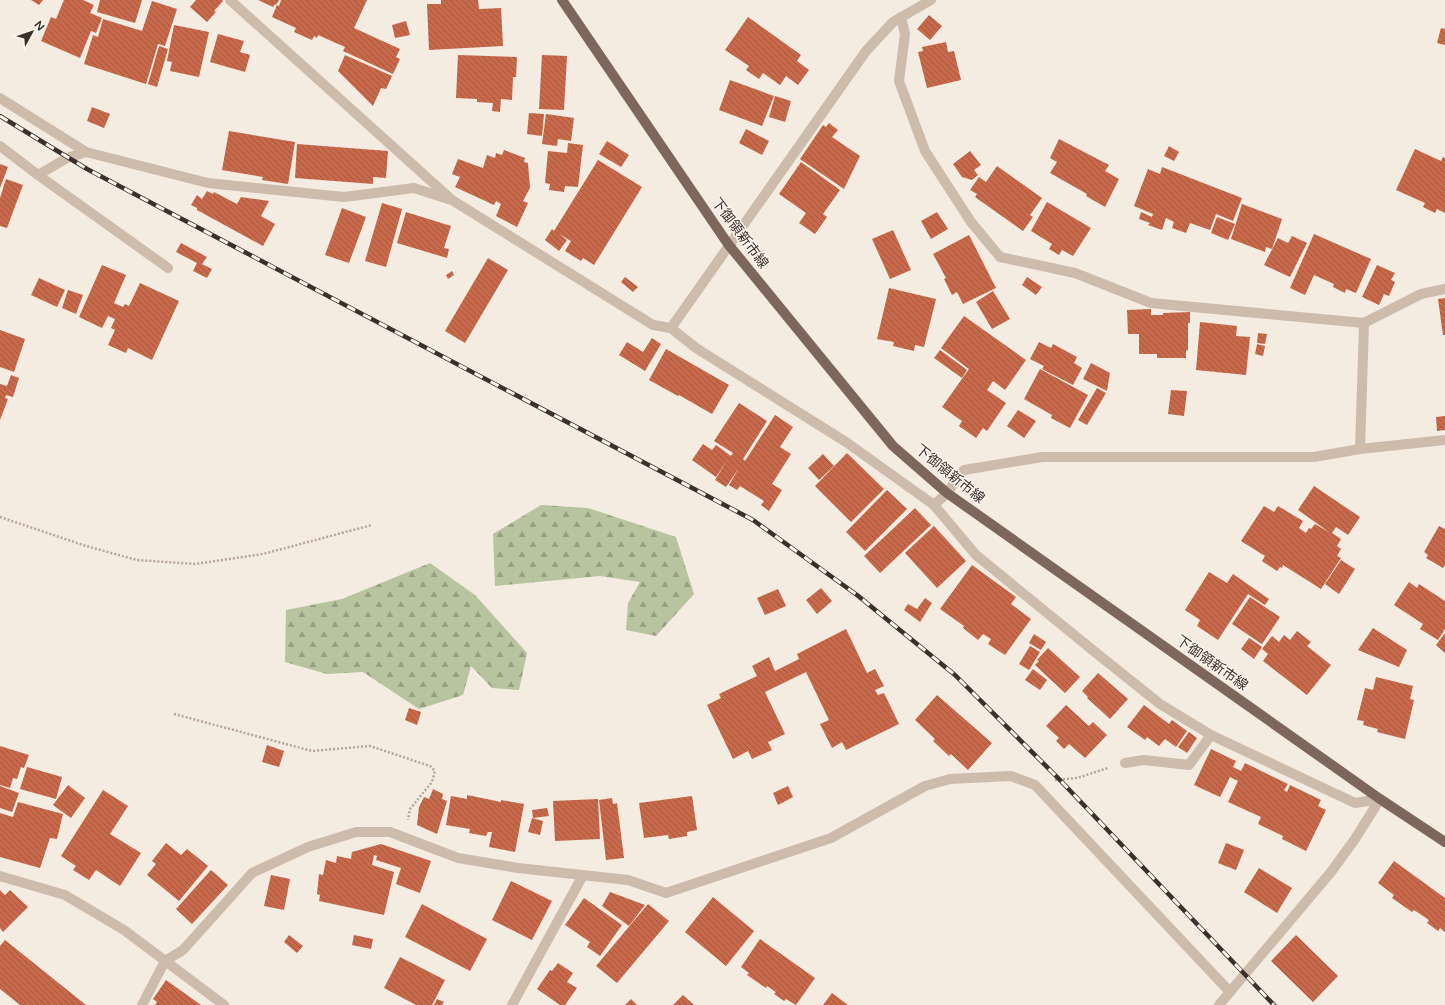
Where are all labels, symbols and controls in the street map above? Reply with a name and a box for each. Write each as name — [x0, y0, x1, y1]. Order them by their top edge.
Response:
north arrow — [12, 12, 52, 52]
text: N — [31, 18, 47, 33]
street label: 下御領新市線 — [708, 194, 772, 272]
street label: 下御領新市線 — [912, 441, 988, 507]
street label: 下御領新市線 — [1173, 632, 1251, 694]

